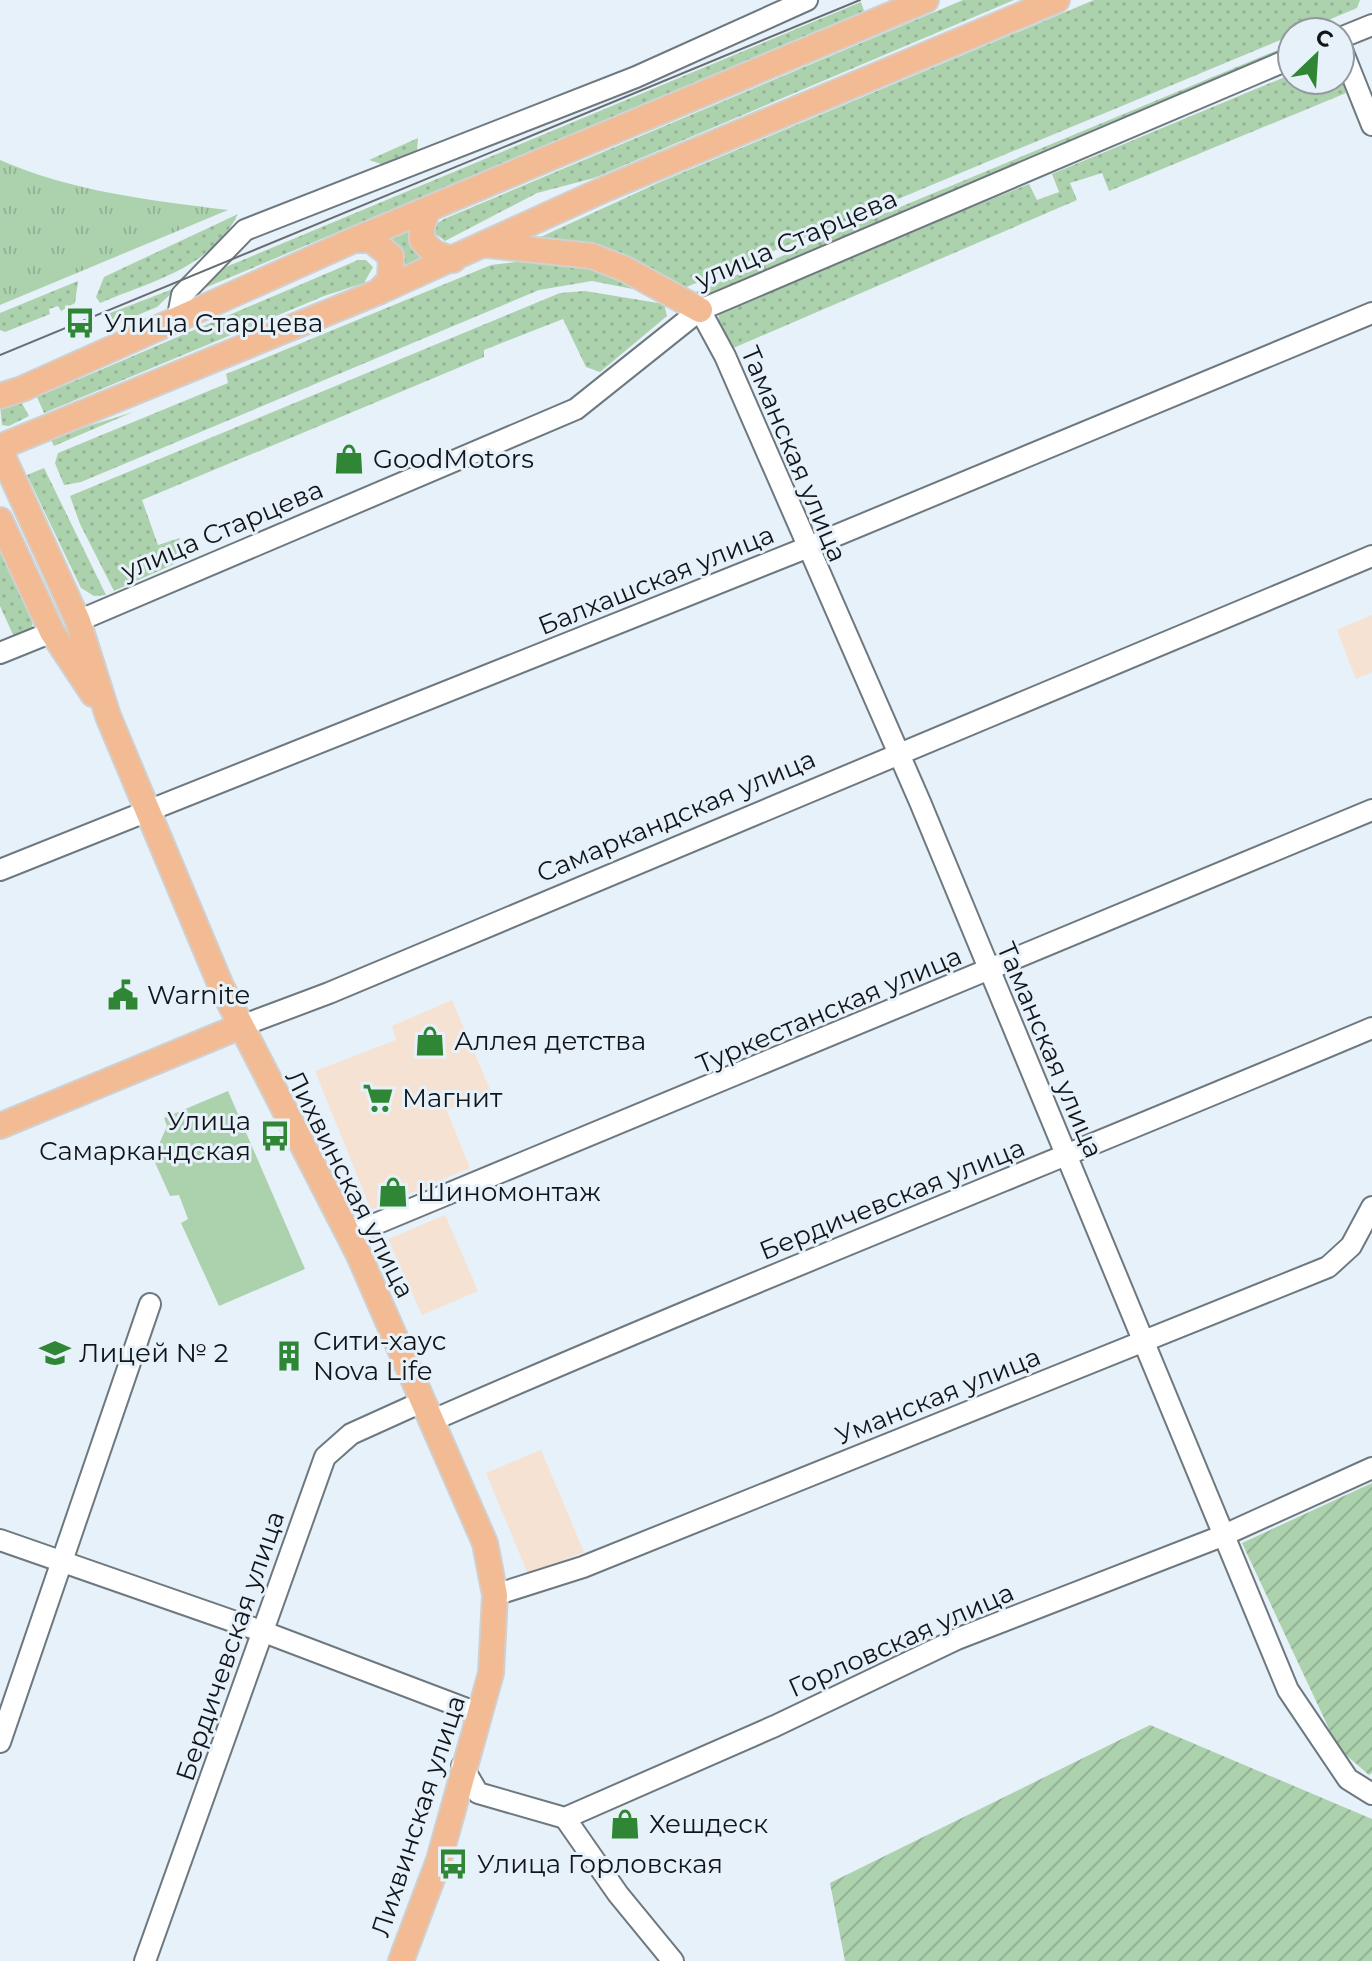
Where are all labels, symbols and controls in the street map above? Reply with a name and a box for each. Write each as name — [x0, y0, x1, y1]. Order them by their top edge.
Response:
north arrow — [1276, 16, 1356, 96]
text: С — [1311, 23, 1337, 54]
street label: улица Старцева — [689, 182, 902, 296]
bus stop icon: Улица Старцева — [63, 306, 97, 340]
place label: Улица Старцева — [104, 307, 323, 339]
street label: Таманская улица — [734, 341, 854, 567]
shop icon: GoodMotors — [332, 442, 366, 476]
place label: GoodMotors — [373, 443, 534, 475]
street label: улица Старцева — [115, 473, 328, 587]
street label: Балхашская улица — [533, 518, 779, 642]
street label: Самаркандская улица — [532, 743, 820, 889]
street label: Таманская улица — [990, 937, 1110, 1163]
street label: Туркестанская улица — [691, 940, 967, 1080]
public building icon: Warnite — [106, 978, 140, 1012]
place label: Warnite — [147, 979, 250, 1011]
shop icon: Аллея детства — [413, 1024, 447, 1058]
place label: Аллея детства — [454, 1025, 646, 1057]
street label: Лихвинская улица — [279, 1065, 421, 1303]
supermarket icon: Магнит — [361, 1081, 395, 1115]
place label: Магнит — [402, 1082, 503, 1114]
place label: Улица Самаркандская — [39, 1105, 251, 1167]
bus stop icon: Улица Самаркандская — [258, 1119, 292, 1153]
street label: Бердичевская улица — [755, 1131, 1029, 1267]
shop icon: Шинoмонтаж — [376, 1175, 410, 1209]
place label: Шинoмонтаж — [417, 1176, 601, 1208]
place label: Сити-хаус Nova Life — [313, 1325, 446, 1387]
school or university icon: Лицей № 2 — [38, 1336, 72, 1370]
place label: Лицей № 2 — [79, 1337, 229, 1369]
building icon: Сити-хаус Nova Life — [272, 1339, 306, 1373]
street label: Уманская улица — [831, 1340, 1045, 1452]
street label: Бердичевская улица — [169, 1507, 291, 1785]
street label: Горловская улица — [783, 1576, 1019, 1704]
street label: Лихвинская улица — [364, 1691, 472, 1941]
shop icon: Хешдеск — [608, 1807, 642, 1841]
place label: Хешдеск — [649, 1808, 768, 1840]
bus stop icon: Улица Горловская — [436, 1847, 470, 1881]
place label: Улица Горловская — [477, 1848, 723, 1880]

